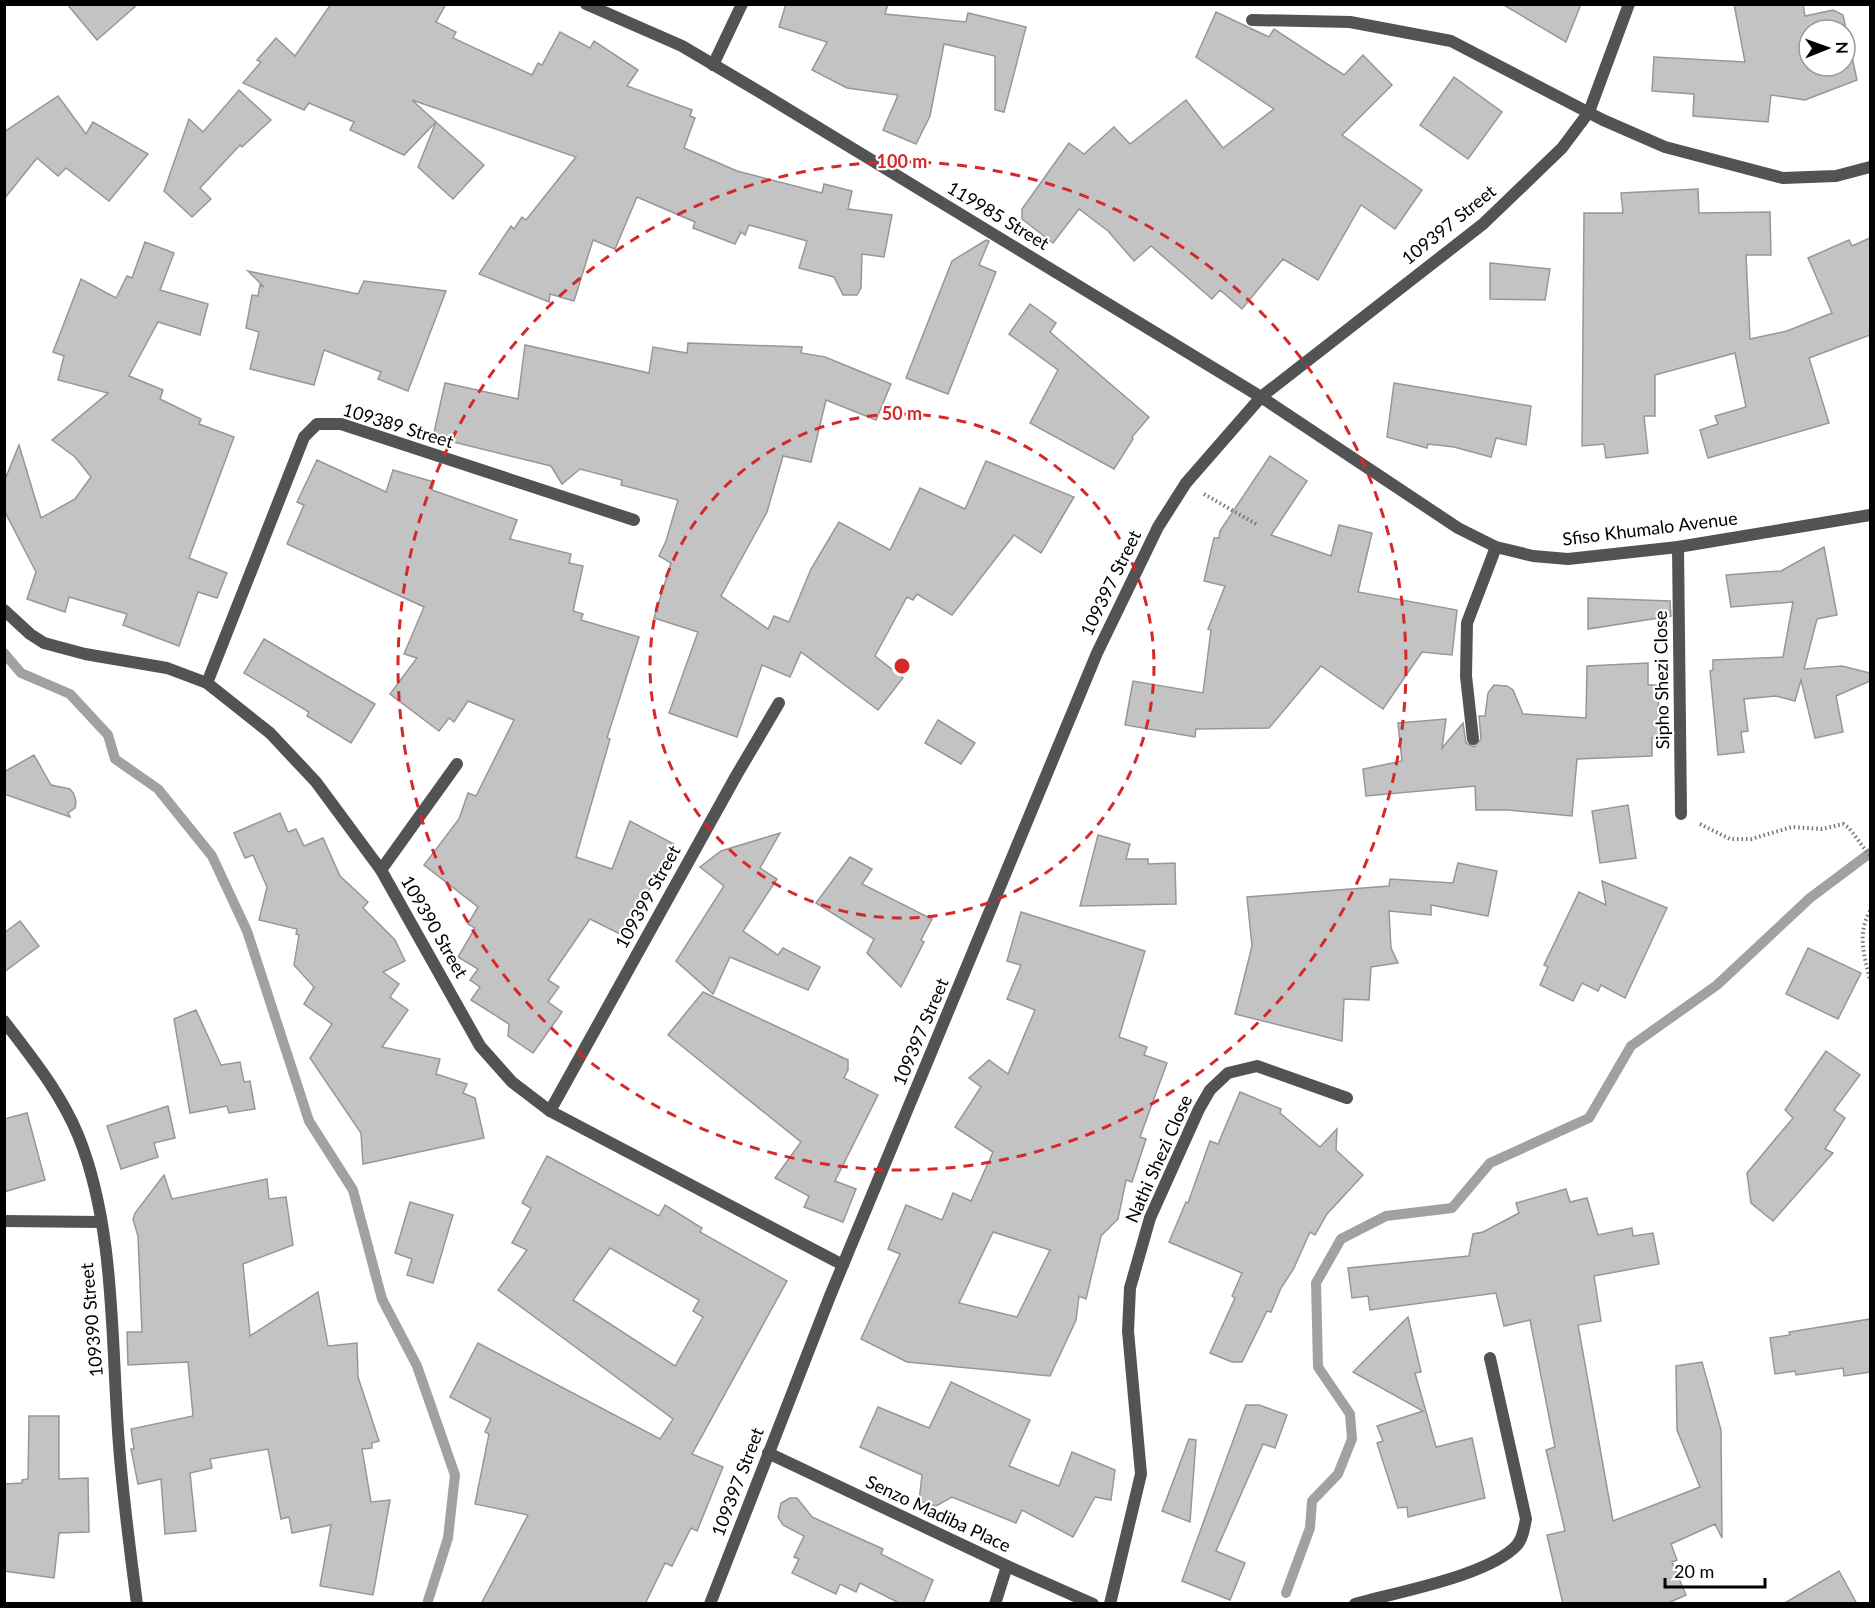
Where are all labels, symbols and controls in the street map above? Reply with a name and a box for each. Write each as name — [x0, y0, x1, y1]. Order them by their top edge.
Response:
north arrow — [1797, 18, 1857, 78]
text: N — [1833, 41, 1852, 54]
text: 100 m — [877, 150, 927, 172]
street label: 119985 Street — [944, 176, 1054, 254]
street label: 109397 Street — [1397, 179, 1500, 269]
street label: 109389 Street — [340, 398, 457, 452]
text: 50 m — [882, 402, 922, 424]
street label: Sfiso Khumalo Avenue — [1561, 506, 1739, 550]
street label: 109397 Street — [1075, 526, 1145, 639]
street label: Sipho Shezi Close — [1649, 610, 1673, 750]
centre of rings — [892, 656, 912, 676]
street label: 109399 Street — [610, 841, 685, 952]
street label: 109390 Street — [397, 871, 473, 982]
street label: 109397 Street — [888, 974, 953, 1089]
street label: Nathi Shezi Close — [1120, 1091, 1196, 1226]
street label: 109390 Street — [75, 1261, 107, 1378]
street label: 109397 Street — [706, 1424, 768, 1539]
street label: Senzo Madiba Place — [862, 1470, 1014, 1556]
scale bar — [1665, 1551, 1766, 1589]
text: 20 m — [1674, 1560, 1714, 1582]

